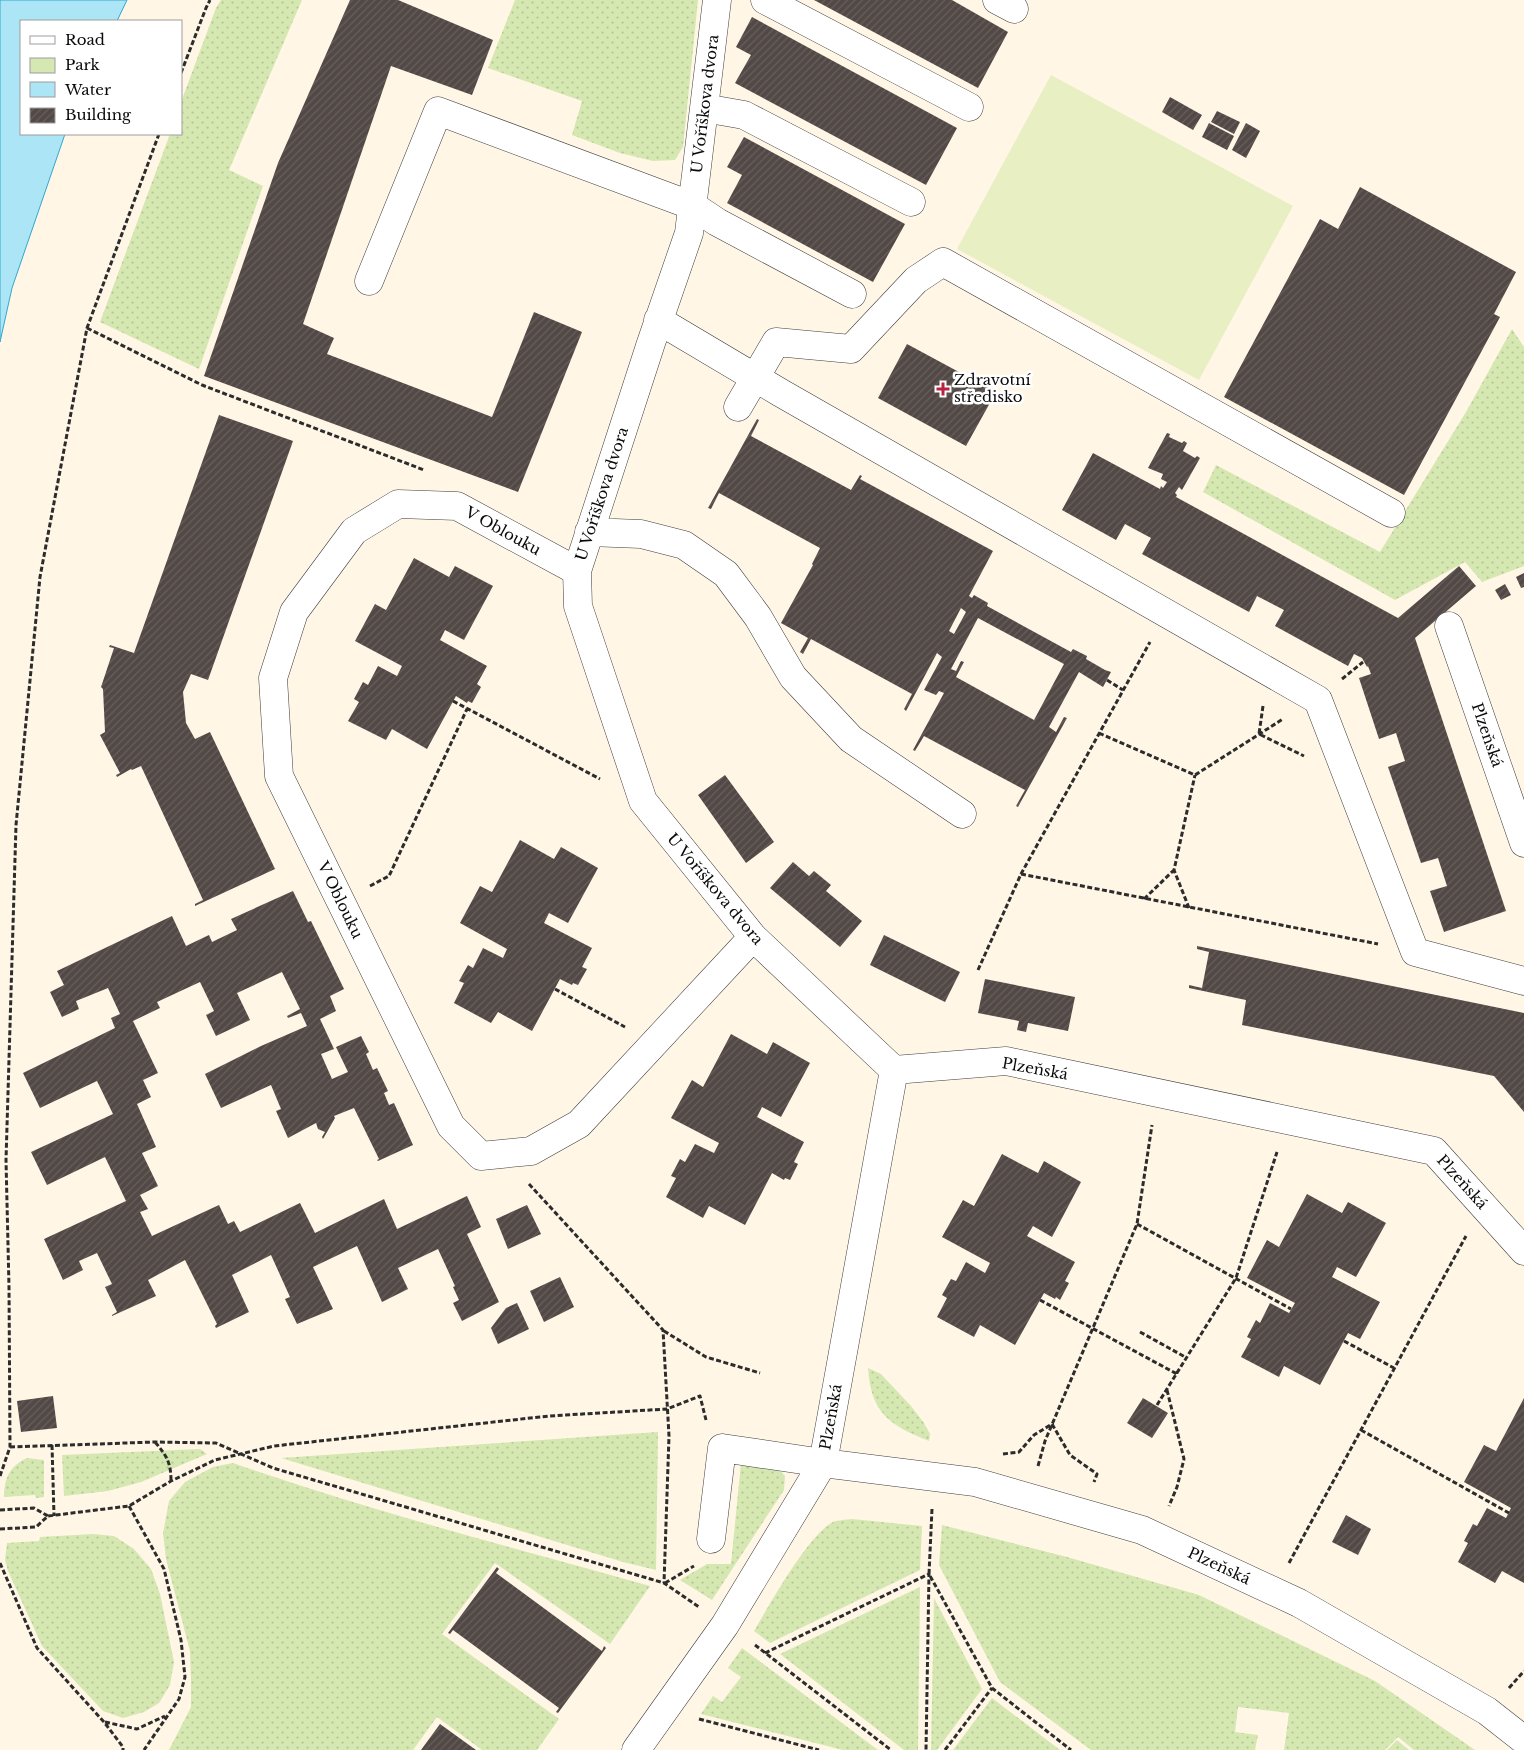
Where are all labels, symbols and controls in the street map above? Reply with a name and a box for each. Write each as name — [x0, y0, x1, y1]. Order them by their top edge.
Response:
legend — [20, 20, 182, 135]
text: Road — [65, 30, 105, 49]
street label: U Voříškova dvora — [687, 33, 723, 174]
text: Park — [65, 55, 101, 74]
text: Water — [64, 80, 112, 99]
text: Building — [65, 105, 132, 124]
place label: Zdravotní středisko — [954, 370, 1031, 406]
marker: Zdravotní středisko — [936, 382, 950, 396]
street label: U Voříškova dvora — [571, 424, 632, 563]
street label: V Oblouku — [461, 502, 544, 559]
street label: Plzeňská — [1468, 700, 1508, 770]
street label: U Voříškova dvora — [663, 829, 768, 949]
street label: V Oblouku — [313, 857, 367, 941]
street label: Plzeňská — [1001, 1053, 1070, 1084]
street label: Plzeňská — [1433, 1150, 1492, 1213]
street label: Plzeňská — [815, 1382, 846, 1451]
street label: Plzeňská — [1185, 1543, 1254, 1589]

